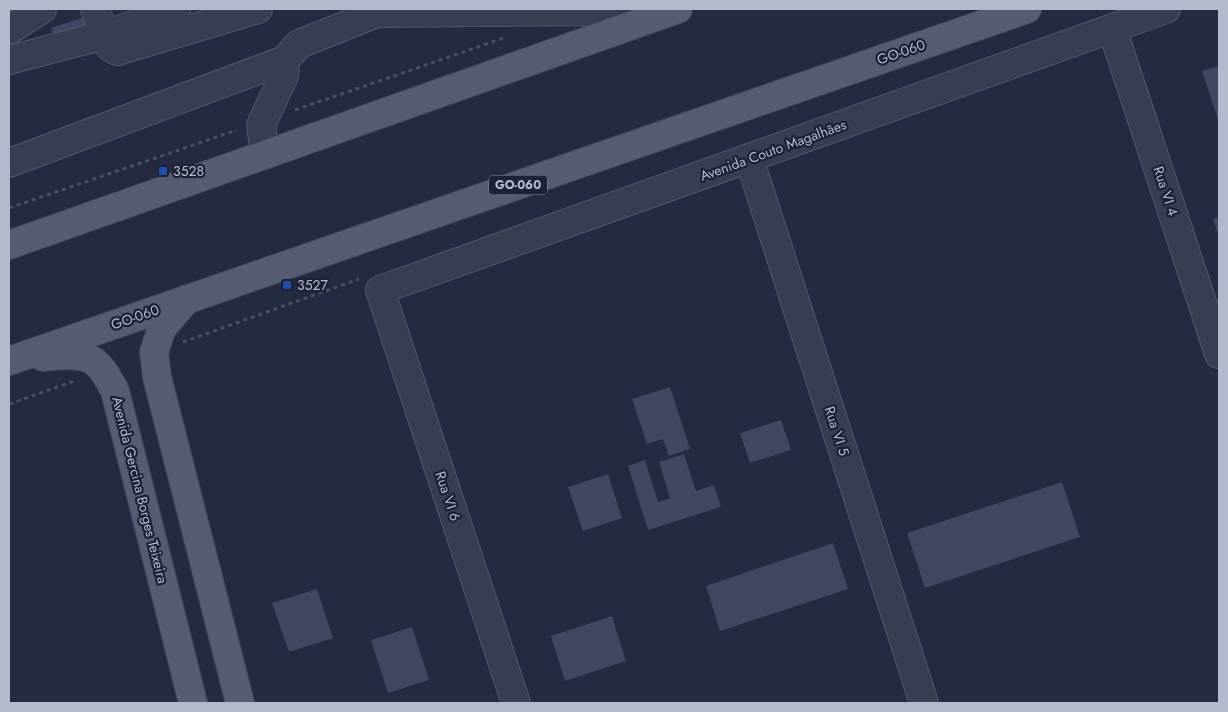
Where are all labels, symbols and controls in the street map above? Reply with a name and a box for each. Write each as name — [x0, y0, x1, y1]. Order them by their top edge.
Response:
street label: GO-060 — [874, 34, 928, 70]
street label: Avenida Couto Magalhães — [697, 114, 849, 186]
place label: 3528 — [173, 161, 204, 181]
street label: Rua VI 4 — [1149, 164, 1183, 218]
marker: 3528 — [157, 165, 169, 177]
road number: GO-060 — [489, 176, 547, 194]
place label: 3527 — [297, 275, 329, 295]
marker: 3527 — [281, 279, 293, 291]
street label: GO-060 — [108, 299, 162, 335]
street label: Avenida Gercina Borges Teixeira — [107, 394, 173, 586]
street label: Rua VI 5 — [820, 404, 854, 458]
street label: Rua VI 6 — [431, 469, 465, 523]

